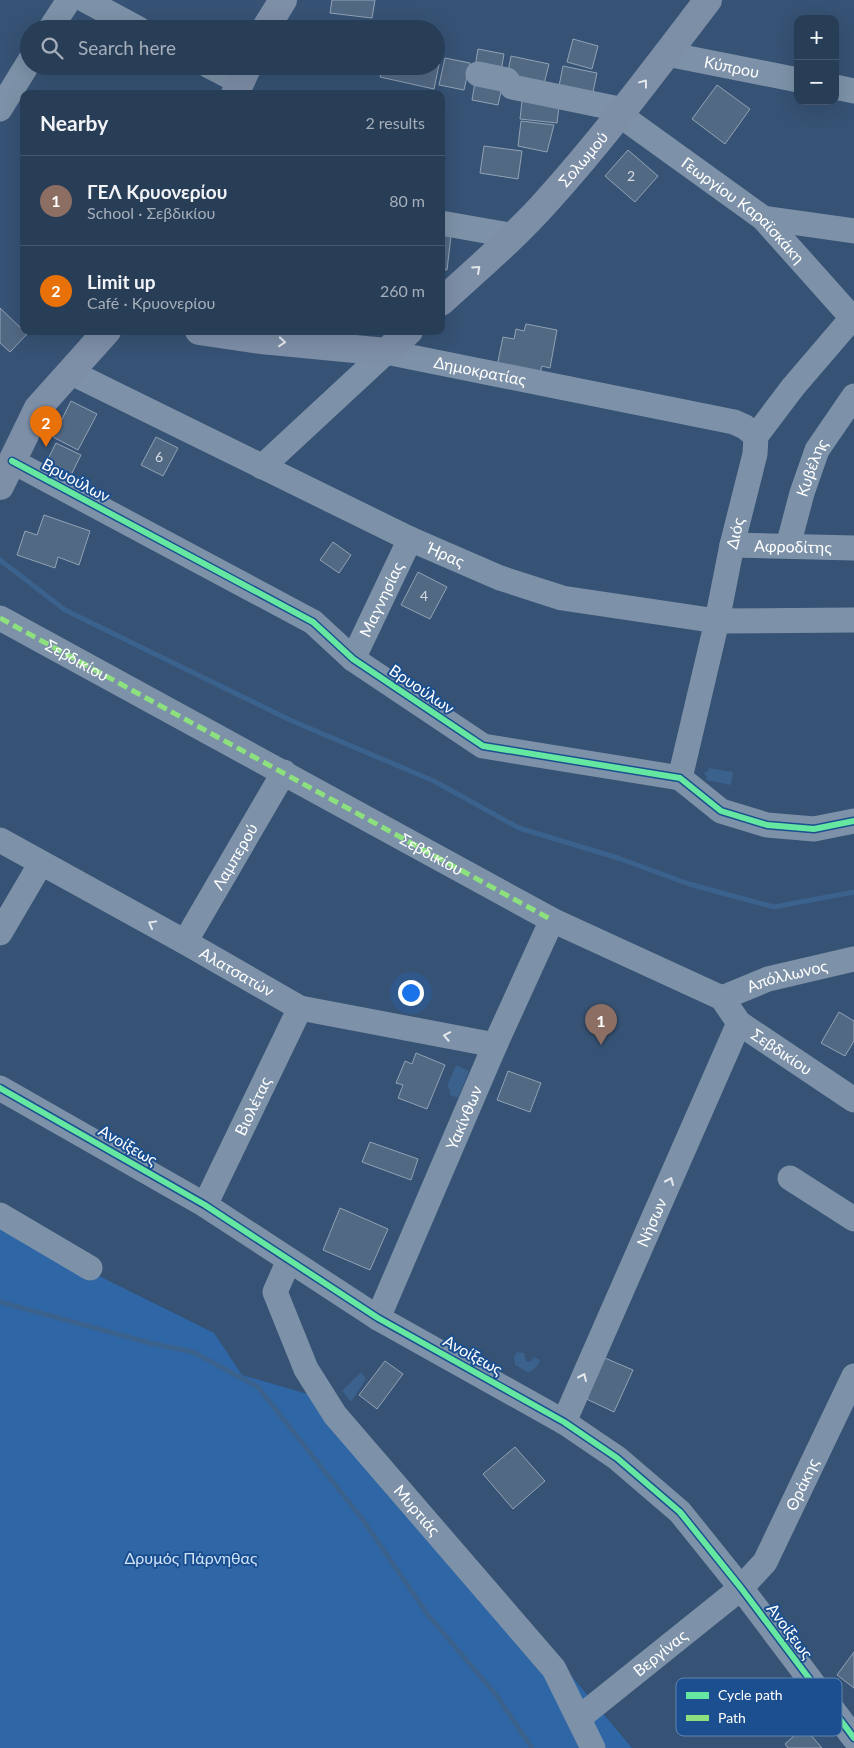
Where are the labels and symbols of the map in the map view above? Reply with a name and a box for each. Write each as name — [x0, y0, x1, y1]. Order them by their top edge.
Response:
street label: Κύπρου — [703, 52, 761, 81]
one-way arrow — [638, 79, 647, 89]
street label: Σολωμού — [554, 127, 611, 190]
street label: Γεωργίου Καραϊσκάκη — [678, 153, 809, 267]
house number: 2 — [627, 167, 635, 184]
one-way arrow — [472, 266, 481, 275]
one-way arrow — [278, 336, 286, 347]
street label: Δημοκρατίας — [432, 352, 528, 389]
pin: 2 — [30, 406, 62, 447]
street label: Κυβέλης — [792, 434, 831, 499]
house number: 6 — [155, 448, 163, 465]
street label: Βρυούλων — [39, 454, 113, 505]
street label: Διός — [721, 515, 748, 551]
street label: Αφροδίτης — [754, 536, 833, 556]
street label: Ήρας — [423, 537, 468, 571]
street label: Μαγνησίας — [355, 558, 407, 640]
house number: 4 — [420, 587, 428, 604]
street label: Σεβδικίου — [43, 635, 112, 685]
street label: Βρυούλων — [386, 660, 458, 717]
street label: Λαμπερού — [208, 820, 261, 893]
street label: Σεβδικίου — [397, 829, 467, 879]
one-way arrow — [149, 920, 158, 930]
street label: Αλατσατών — [197, 943, 278, 1000]
street label: Απόλλωνος — [744, 955, 830, 996]
your location — [398, 980, 424, 1006]
pin: 1 — [585, 1004, 617, 1045]
street label: Σεβδικίου — [748, 1024, 816, 1078]
one-way arrow — [443, 1032, 452, 1042]
street label: Βιολέτας — [230, 1073, 275, 1138]
street label: Υακίνθων — [441, 1082, 486, 1152]
street label: Ανοίξεως — [95, 1120, 161, 1170]
one-way arrow — [664, 1177, 675, 1186]
street label: Νήσων — [632, 1195, 670, 1250]
street label: Ανοίξεως — [440, 1331, 507, 1380]
one-way arrow — [578, 1374, 588, 1382]
street label: Θράκης — [781, 1454, 823, 1514]
street label: Μυρτιάς — [390, 1481, 445, 1540]
park label: Δρυμός Πάρνηθας — [125, 1548, 258, 1567]
street label: Ανοίξεως — [763, 1599, 818, 1663]
street label: Βεργίνας — [629, 1625, 691, 1680]
legend — [676, 1678, 842, 1736]
text: Cycle path — [718, 1686, 783, 1703]
text: Path — [718, 1709, 746, 1726]

